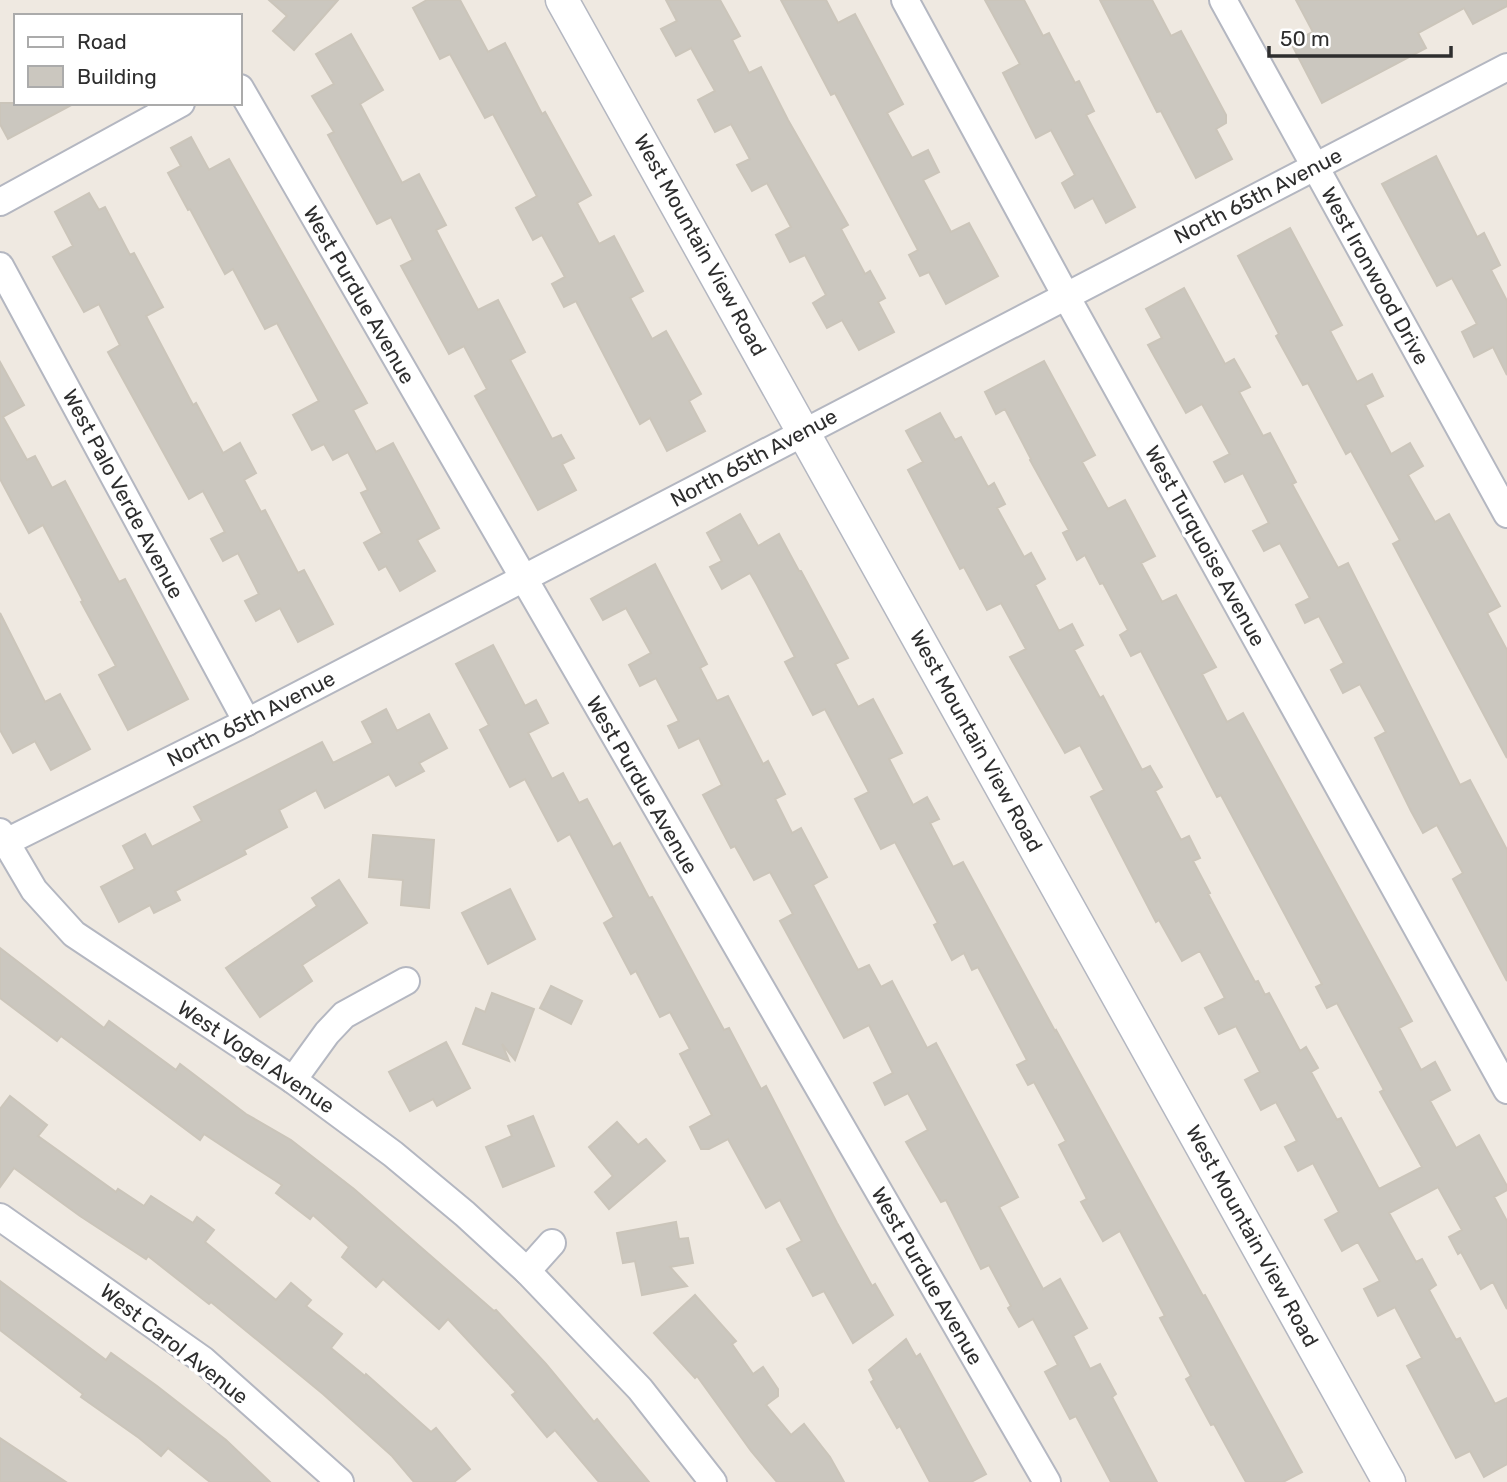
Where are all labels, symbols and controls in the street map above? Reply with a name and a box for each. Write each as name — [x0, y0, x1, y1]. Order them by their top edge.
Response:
legend — [14, 14, 242, 105]
scale bar — [1269, 14, 1451, 58]
text: 50 m — [1280, 26, 1330, 51]
text: Road — [77, 29, 127, 54]
text: Building — [77, 64, 157, 89]
street label: West Mountain View Road — [629, 129, 772, 360]
street label: North 65th Avenue — [1170, 142, 1346, 249]
street label: West Ironwood Drive — [1316, 183, 1435, 369]
street label: West Purdue Avenue — [298, 201, 421, 388]
street label: West Palo Verde Avenue — [58, 385, 189, 603]
street label: North 65th Avenue — [666, 403, 841, 512]
street label: West Turquoise Avenue — [1140, 441, 1271, 650]
street label: West Mountain View Road — [905, 625, 1048, 856]
street label: North 65th Avenue — [163, 665, 339, 772]
street label: West Purdue Avenue — [581, 691, 704, 878]
street label: West Vogel Avenue — [173, 995, 339, 1118]
street label: West Mountain View Road — [1181, 1120, 1324, 1351]
street label: West Purdue Avenue — [866, 1182, 989, 1369]
street label: West Carol Avenue — [95, 1278, 253, 1409]

